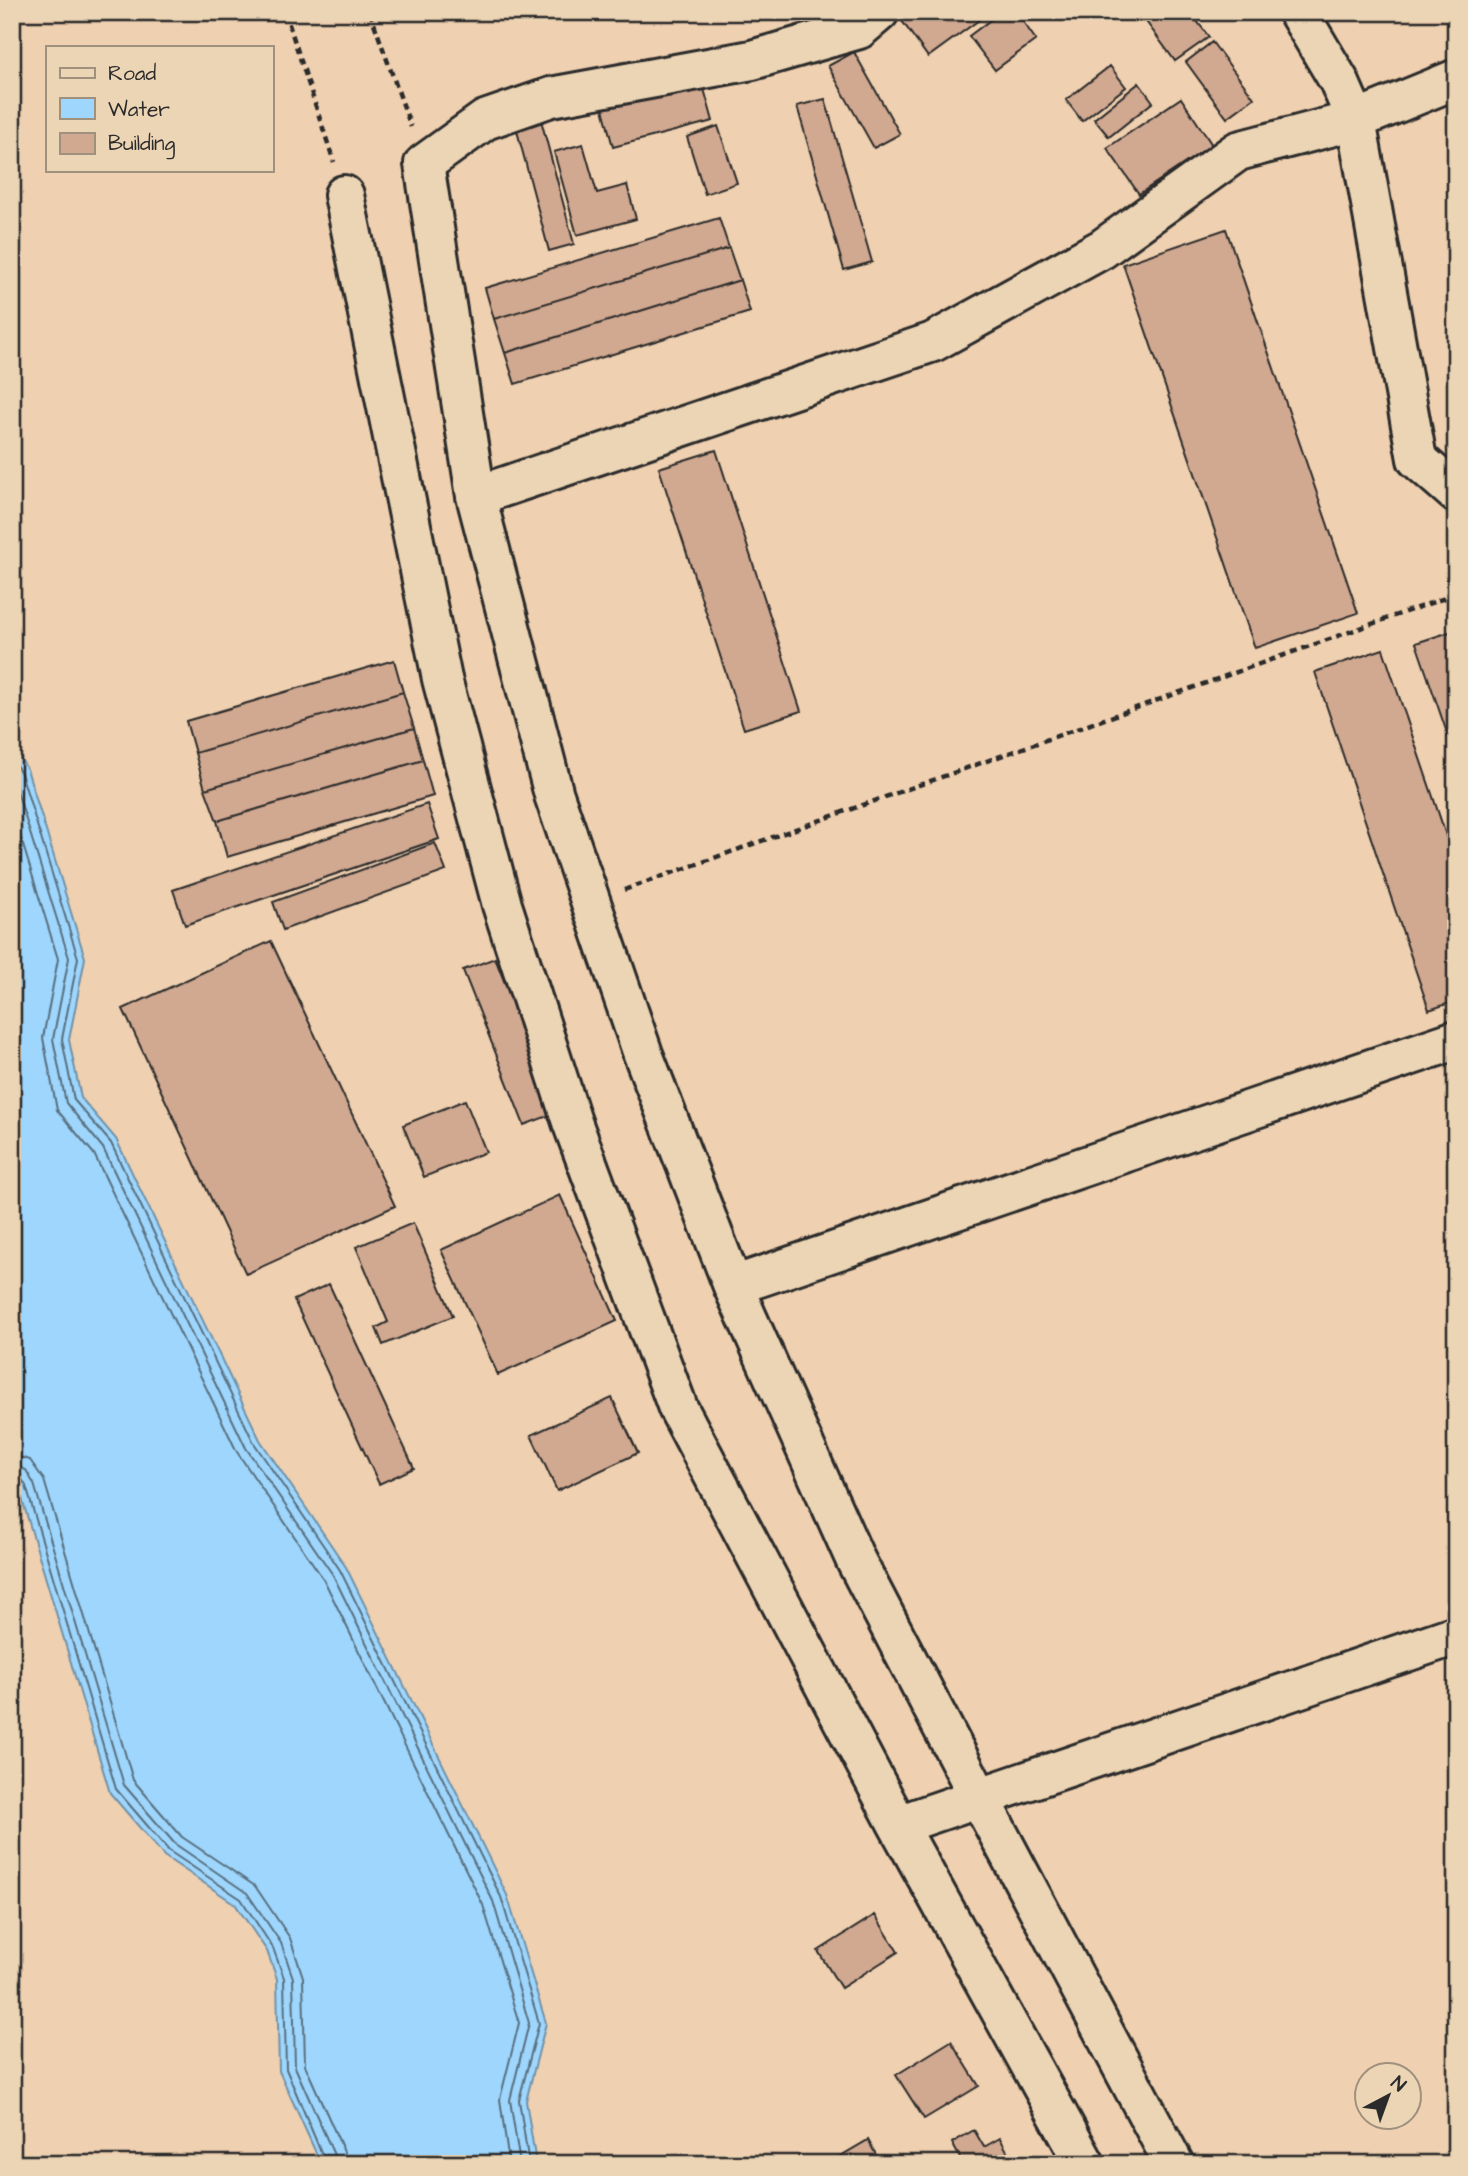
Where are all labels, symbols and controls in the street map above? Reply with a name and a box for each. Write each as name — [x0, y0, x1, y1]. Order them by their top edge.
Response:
legend — [46, 46, 273, 172]
text: Road — [108, 59, 156, 88]
text: Water — [108, 95, 170, 124]
text: Building — [108, 129, 176, 160]
north arrow — [1352, 2060, 1422, 2130]
text: N — [1385, 2070, 1412, 2098]

